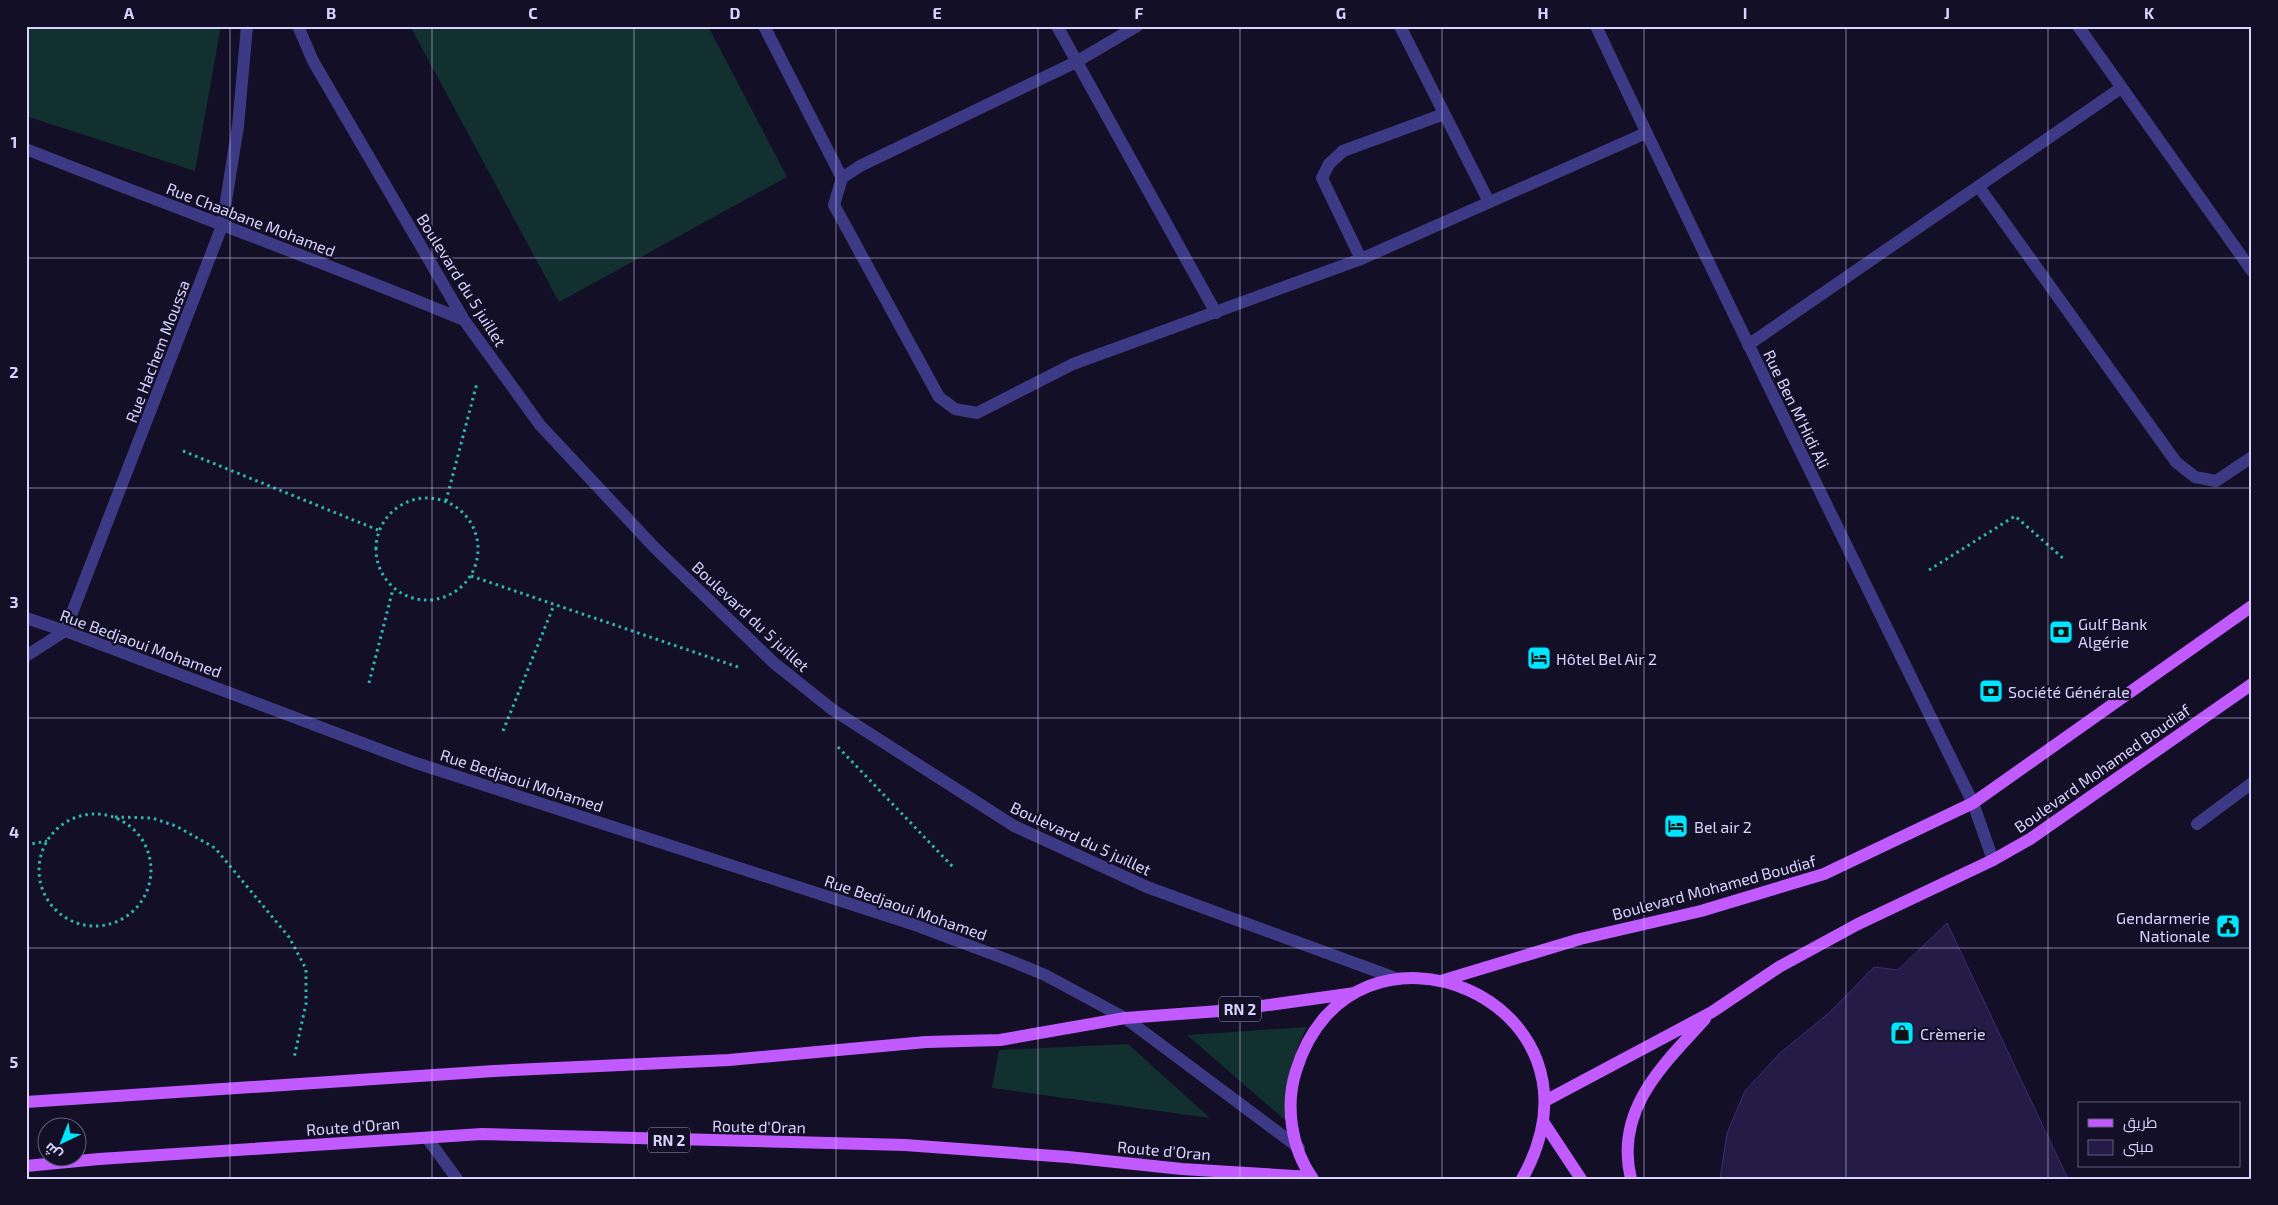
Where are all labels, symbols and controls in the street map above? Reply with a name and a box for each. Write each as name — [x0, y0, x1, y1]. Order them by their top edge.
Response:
text: A — [124, 3, 135, 22]
text: B — [326, 3, 336, 22]
text: C — [528, 3, 538, 22]
text: D — [730, 3, 741, 22]
text: E — [932, 3, 942, 22]
text: F — [1135, 3, 1144, 22]
text: G — [1336, 3, 1346, 22]
text: H — [1537, 3, 1549, 22]
text: I — [1743, 3, 1747, 22]
text: J — [1944, 3, 1950, 22]
text: K — [2144, 3, 2155, 22]
text: 1 — [11, 132, 17, 151]
street label: Rue Chaabane Mohamed — [164, 178, 338, 260]
street label: Boulevard du 5 juillet — [413, 210, 511, 350]
street label: Rue Hachem Moussa — [121, 277, 193, 425]
street label: Rue Ben M'Hidi Ali — [1760, 347, 1834, 471]
text: 2 — [9, 362, 19, 381]
street label: Boulevard du 5 juillet — [688, 557, 813, 676]
text: 3 — [9, 592, 19, 611]
street label: Rue Bedjaoui Mohamed — [57, 605, 224, 682]
place label: Gulf Bank Algérie — [2078, 614, 2147, 651]
bank icon: Gulf Bank Algérie — [2048, 619, 2074, 645]
hotel icon: Hôtel Bel Air 2 — [1526, 645, 1552, 671]
place label: Hôtel Bel Air 2 — [1556, 649, 1657, 668]
bank icon: Société Générale — [1978, 678, 2004, 704]
place label: Société Générale — [2008, 682, 2130, 701]
street label: Boulevard Mohamed Boudiaf — [2010, 699, 2194, 836]
street label: Rue Bedjaoui Mohamed — [438, 745, 606, 816]
street label: Boulevard du 5 juillet — [1007, 797, 1154, 880]
hotel icon: Bel air 2 — [1663, 813, 1689, 839]
place label: Bel air 2 — [1694, 817, 1752, 836]
text: 4 — [9, 822, 19, 841]
street label: Boulevard Mohamed Boudiaf — [1610, 850, 1819, 923]
street label: Rue Bedjaoui Mohamed — [822, 870, 990, 945]
place label: Gendarmerie Nationale — [2116, 908, 2210, 945]
public building icon: Gendarmerie Nationale — [2215, 913, 2241, 939]
road number: RN 2 — [1219, 996, 1261, 1022]
shop icon: Crèmerie — [1889, 1020, 1915, 1046]
place label: Crèmerie — [1920, 1024, 1986, 1043]
text: 5 — [10, 1052, 19, 1071]
legend — [2078, 1102, 2240, 1168]
street label: Route d'Oran — [305, 1113, 401, 1139]
text: طريق — [2123, 1113, 2157, 1133]
street label: Route d'Oran — [712, 1116, 806, 1136]
north arrow — [38, 1118, 88, 1168]
road number: RN 2 — [648, 1128, 690, 1152]
street label: Route d'Oran — [1116, 1136, 1212, 1164]
text: مبنى — [2123, 1137, 2154, 1157]
text: ش — [40, 1139, 66, 1164]

